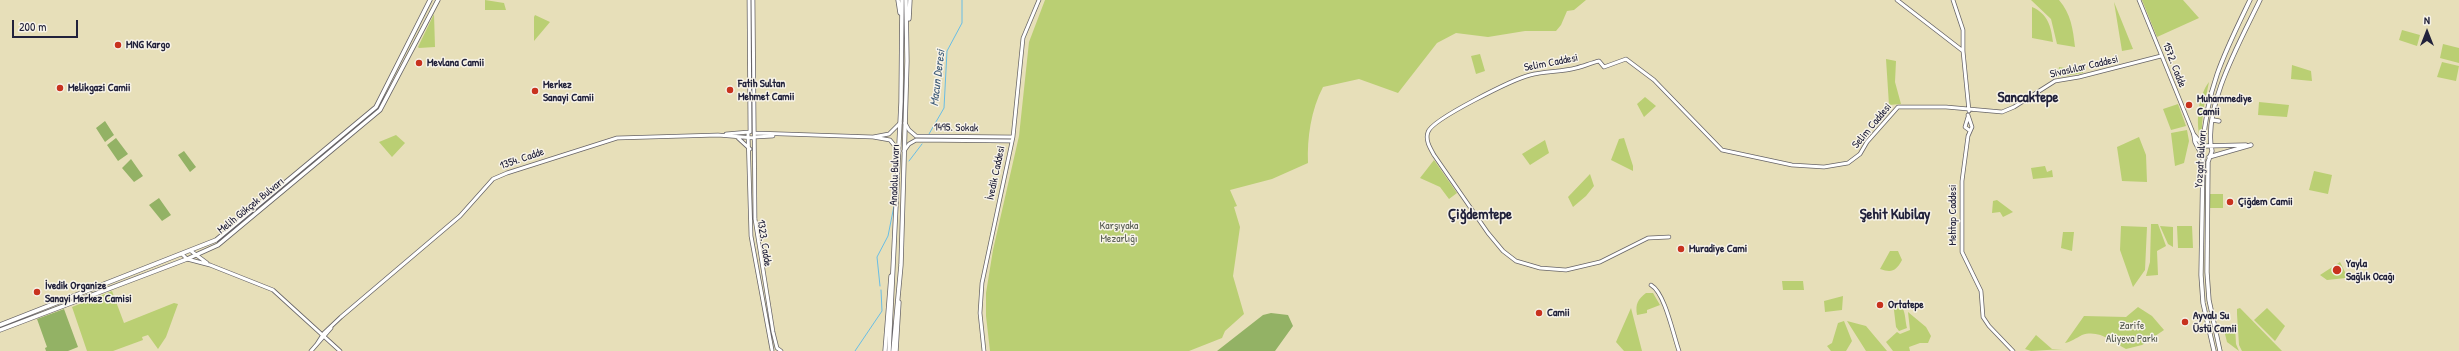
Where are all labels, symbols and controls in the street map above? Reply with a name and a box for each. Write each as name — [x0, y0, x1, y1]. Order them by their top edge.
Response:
scale bar — [14, 12, 80, 38]
north arrow — [2407, 12, 2447, 52]
text: N — [2424, 13, 2430, 27]
text: 200 m — [19, 18, 46, 35]
place label: MNG Kargo — [126, 38, 170, 52]
marker: MNG Kargo — [113, 40, 123, 50]
street label: 1572. Cadde — [2159, 40, 2189, 90]
water label: Macun Deresi — [927, 49, 949, 107]
street label: Selim Caddesi — [1523, 51, 1579, 75]
street label: Sivaslılar Caddesi — [2048, 53, 2120, 81]
place label: Mevlana Camii — [427, 56, 484, 70]
marker: Mevlana Camii — [414, 58, 424, 68]
place label: Fatih Sultan Mehmet Camii — [738, 77, 794, 103]
place label: Merkez Sanayi Camii — [543, 78, 594, 104]
place label: Melikgazi Camii — [68, 81, 131, 95]
marker: Melikgazi Camii — [55, 83, 65, 93]
marker: Fatih Sultan Mehmet Camii — [725, 85, 735, 95]
marker: Merkez Sanayi Camii — [530, 86, 540, 96]
district label: Sancaktepe — [1998, 89, 2058, 107]
place label: Muhammediye Camii — [2197, 92, 2252, 118]
marker: Muhammediye Camii — [2184, 100, 2194, 110]
street label: Selim Caddesi — [1849, 101, 1895, 151]
street label: 1495. Sokak — [934, 121, 978, 135]
street label: Yozgat Bulvarı — [2192, 130, 2210, 188]
street label: Anadolu Bulvarı — [887, 144, 903, 206]
street label: 1354. Cadde — [498, 145, 546, 173]
street label: İvedik Caddesi — [984, 145, 1008, 201]
street label: Melih Gökçek Bulvarı — [215, 175, 287, 237]
street label: Mehtap Caddesi — [1946, 185, 1960, 245]
place label: Çiğdem Camii — [2238, 195, 2293, 209]
marker: Çiğdem Camii — [2225, 197, 2235, 207]
district label: Çiğdemtepe — [1448, 206, 1512, 224]
district label: Şehit Kubilay — [1860, 206, 1930, 224]
street label: 1323. Cadde — [754, 219, 774, 267]
park label: Karşıyaka Mezarlığı — [1100, 219, 1138, 245]
place label: Muradiye Cami — [1689, 242, 1747, 256]
marker: Muradiye Cami — [1676, 244, 1686, 254]
place label: Yayla Sağlık Ocağı — [2346, 257, 2395, 283]
marker: Yayla Sağlık Ocağı — [2331, 264, 2343, 276]
place label: İvedik Organize Sanayi Merkez Camisi — [45, 279, 132, 305]
marker: İvedik Organize Sanayi Merkez Camisi — [32, 287, 42, 297]
place label: Ortatepe — [1888, 298, 1924, 312]
marker: Ortatepe — [1875, 300, 1885, 310]
place label: Camii — [1547, 306, 1570, 320]
marker: Camii — [1534, 308, 1544, 318]
place label: Ayvalı Su Üstü Camii — [2193, 309, 2237, 335]
marker: Ayvalı Su Üstü Camii — [2180, 317, 2190, 327]
park label: Zarife Aliyeva Parkı — [2106, 319, 2158, 345]

